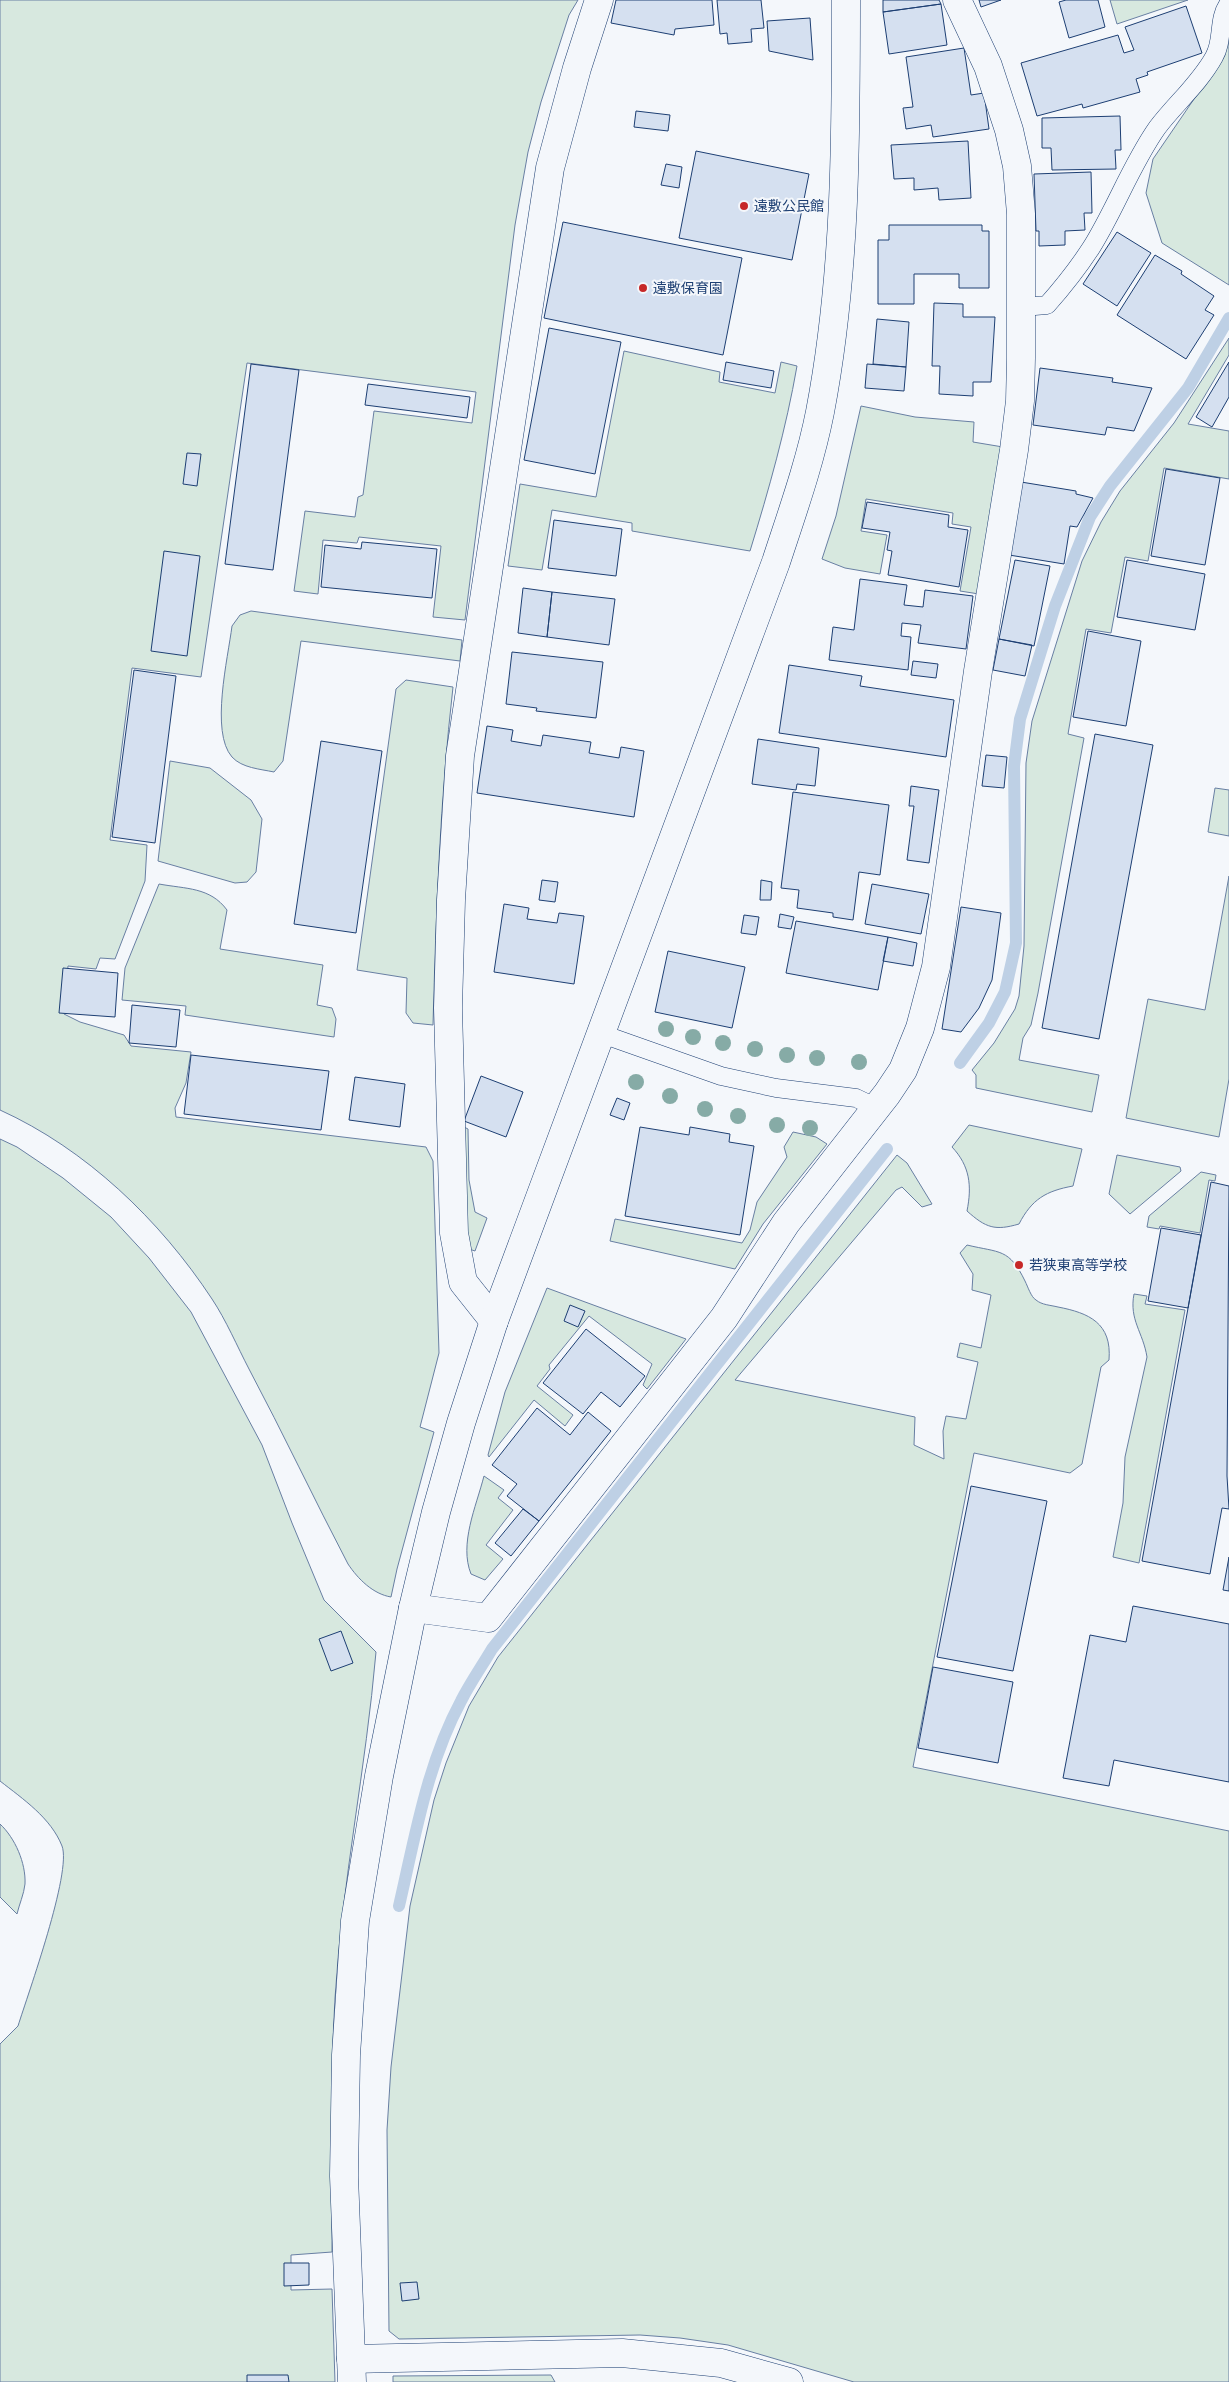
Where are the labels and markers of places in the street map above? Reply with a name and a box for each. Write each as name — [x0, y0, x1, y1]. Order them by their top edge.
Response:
place label: 遠敷公民館 — [754, 197, 824, 217]
marker: 遠敷公民館 — [738, 200, 750, 212]
place label: 遠敷保育園 — [653, 279, 723, 299]
marker: 遠敷保育園 — [637, 282, 649, 294]
place label: 若狭東高等学校 — [1029, 1256, 1127, 1276]
marker: 若狭東高等学校 — [1013, 1259, 1025, 1271]

